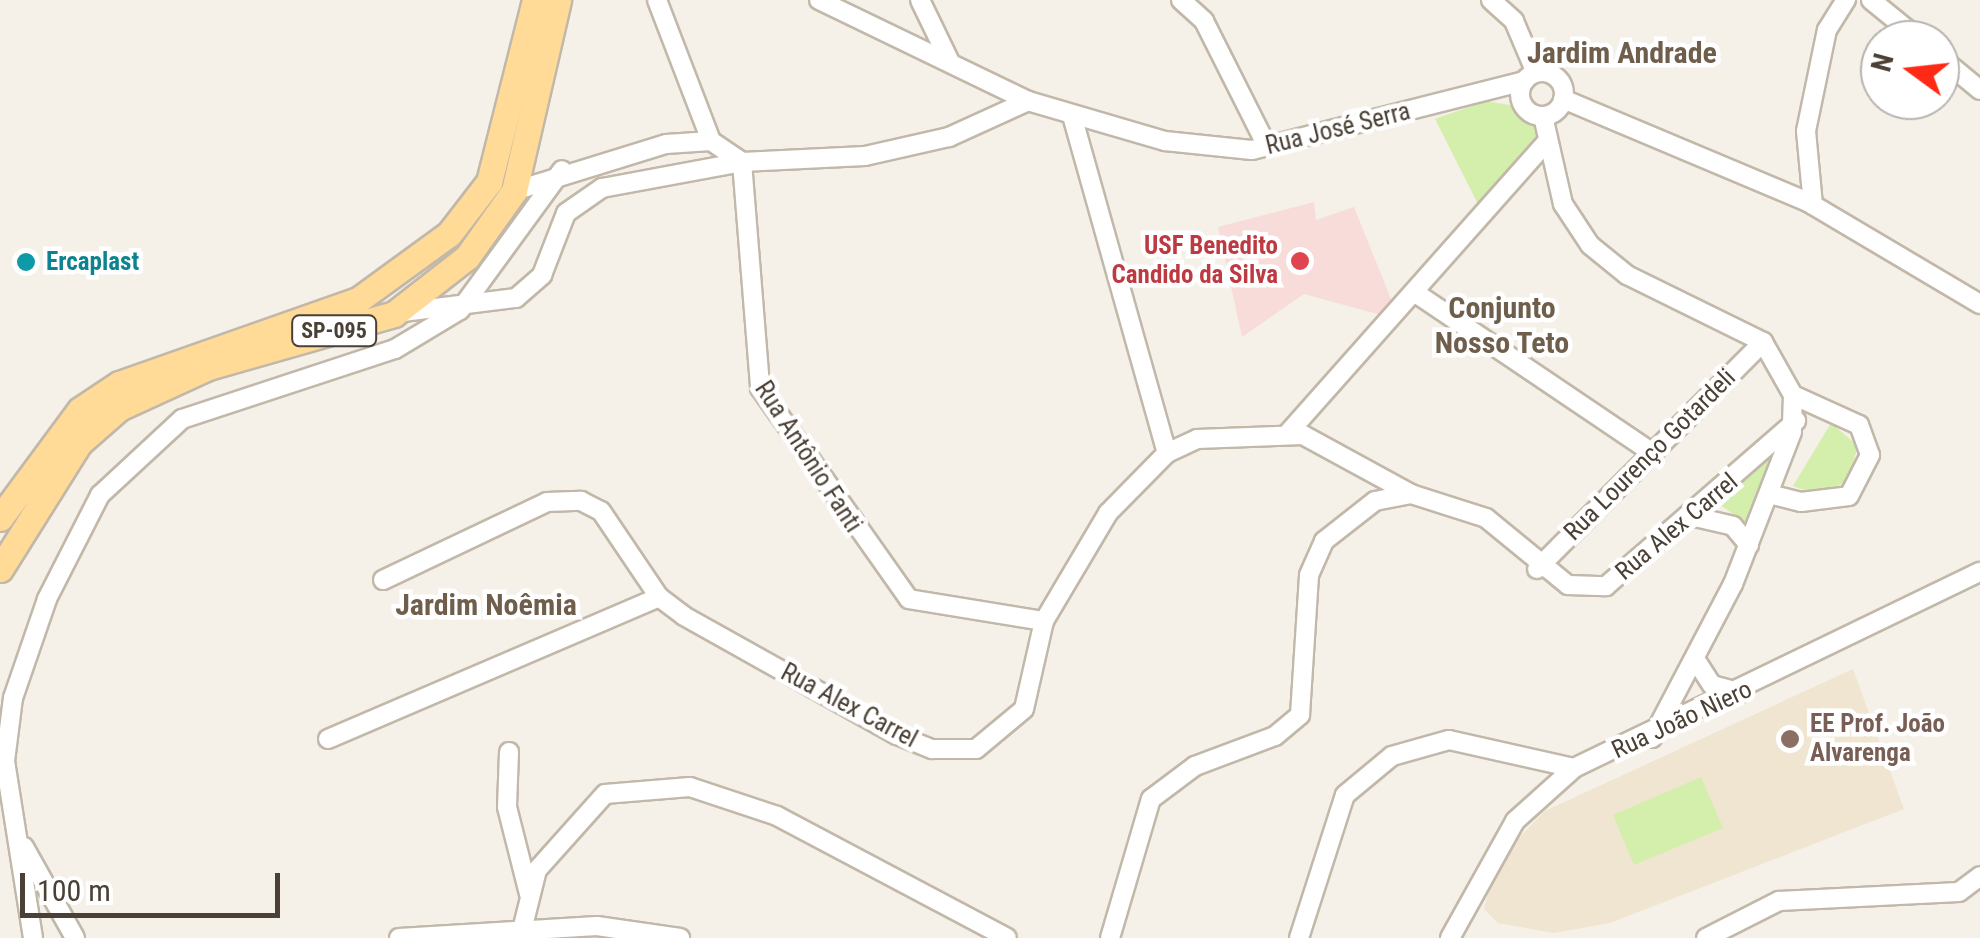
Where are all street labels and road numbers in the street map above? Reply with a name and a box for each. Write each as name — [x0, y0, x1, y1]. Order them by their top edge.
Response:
street label: Rua José Serra — [1263, 97, 1413, 161]
road number: SP-095 — [289, 314, 379, 348]
street label: Rua Lourenço Gotardeli — [1558, 363, 1742, 547]
street label: Rua Antônio Fanti — [748, 376, 868, 538]
street label: Rua Alex Carrel — [1610, 467, 1744, 587]
street label: Rua Alex Carrel — [776, 657, 922, 755]
street label: Rua João Niero — [1607, 675, 1757, 765]

